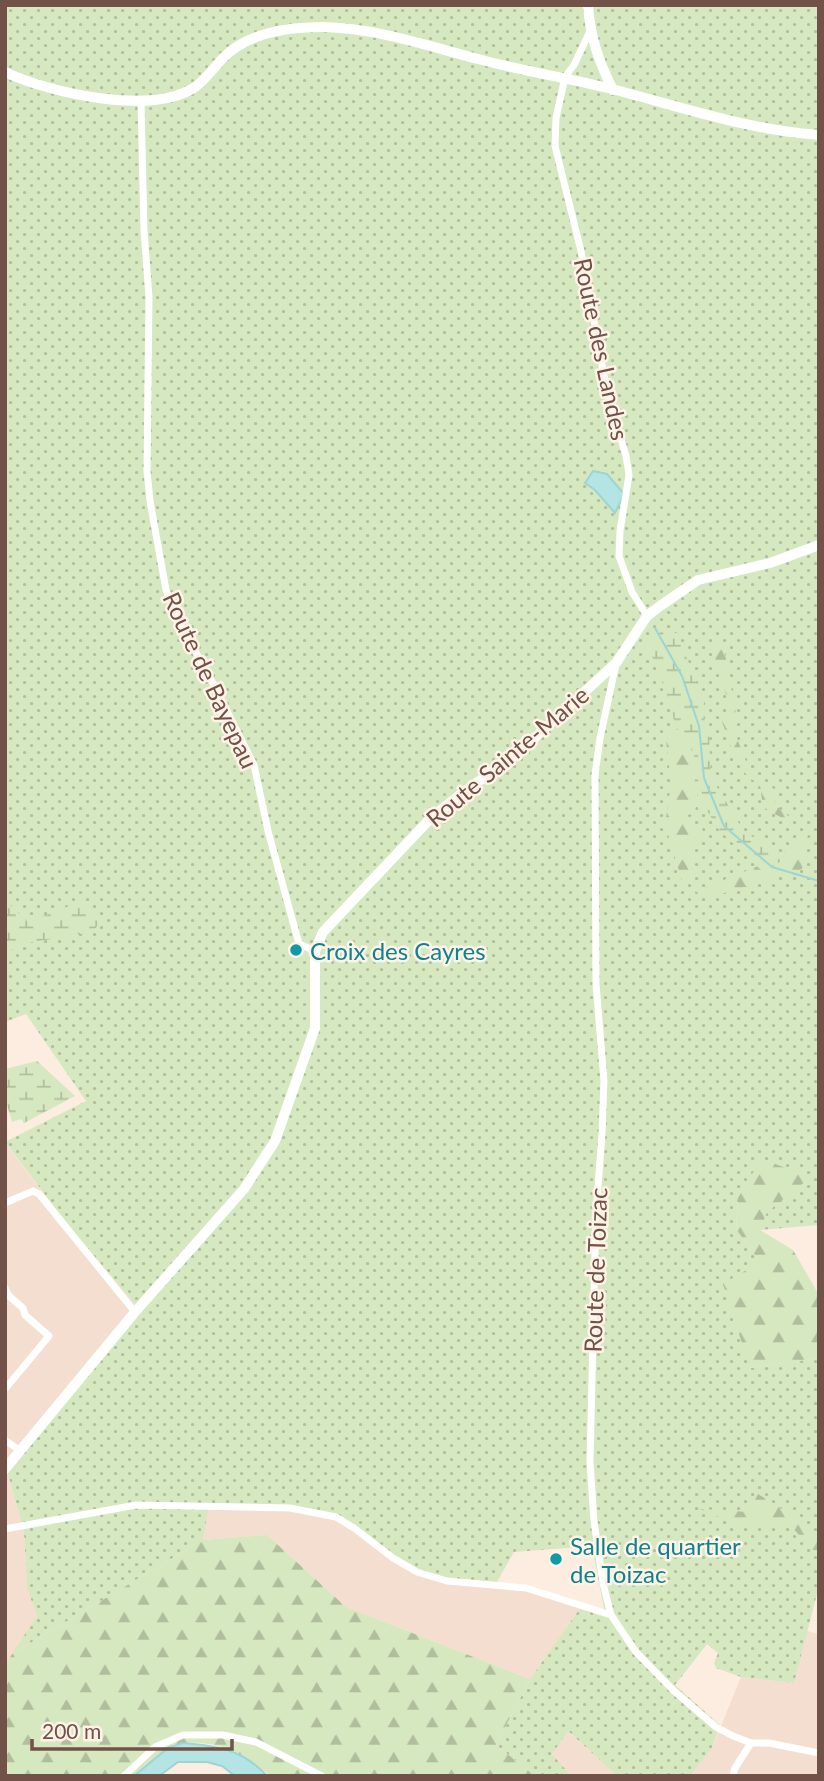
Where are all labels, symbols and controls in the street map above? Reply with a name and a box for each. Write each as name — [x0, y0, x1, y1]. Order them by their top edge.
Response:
street label: Route des Landes — [569, 255, 635, 443]
street label: Route de Bayepau — [157, 587, 265, 773]
street label: Route Sainte-Marie — [420, 679, 594, 833]
place label: Croix des Cayres — [310, 936, 486, 965]
marker: Croix des Cayres — [288, 942, 304, 958]
street label: Route de Toizac — [578, 1187, 612, 1353]
place label: Salle de quartier de Toizac — [570, 1531, 741, 1588]
marker: Salle de quartier de Toizac — [548, 1551, 564, 1567]
scale bar — [32, 1708, 231, 1752]
text: 200 m — [42, 1718, 101, 1743]

